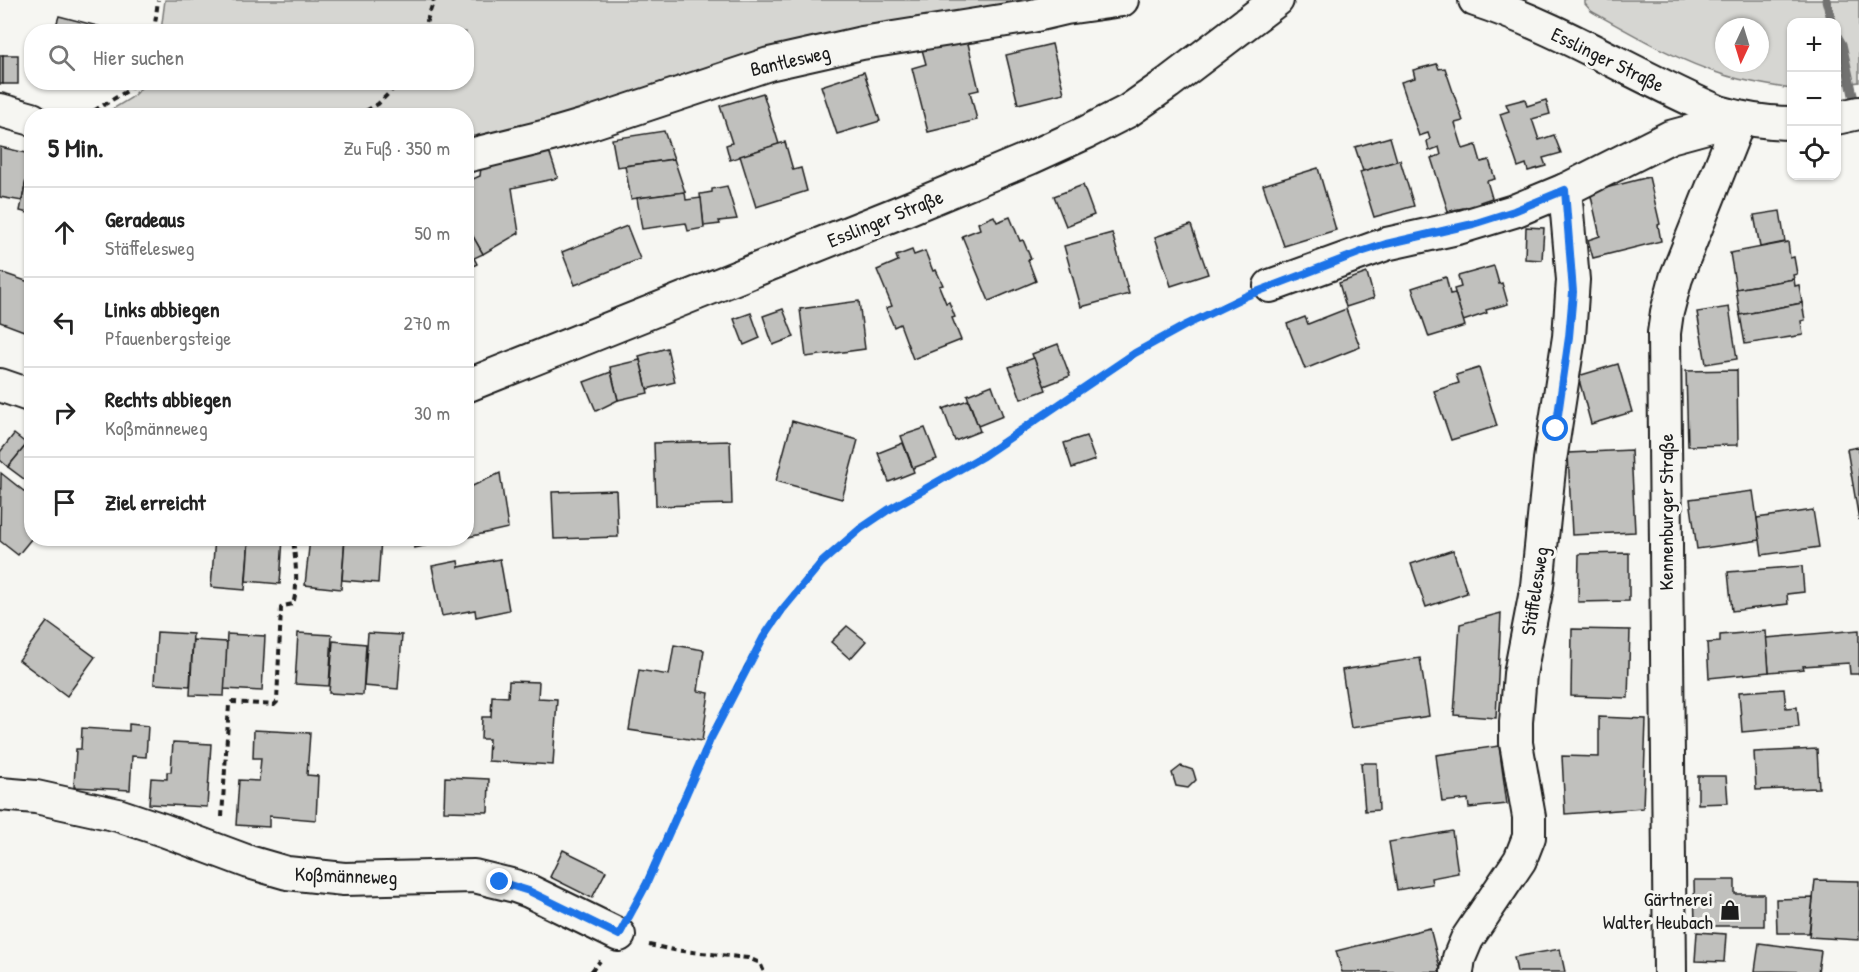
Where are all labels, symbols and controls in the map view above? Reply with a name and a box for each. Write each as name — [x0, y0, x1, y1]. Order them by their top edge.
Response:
north arrow — [1715, 18, 1769, 72]
map controls — [1787, 18, 1841, 180]
button: + — [1787, 18, 1841, 72]
street label: Esslinger Straße — [1547, 20, 1669, 98]
search box — [24, 24, 474, 90]
street label: Bantlesweg — [748, 38, 833, 82]
icon: search — [45, 41, 78, 74]
text: Hier suchen — [93, 42, 184, 72]
button: − — [1787, 72, 1841, 126]
button: locate — [1787, 126, 1841, 180]
text: 5 Min. — [48, 130, 104, 165]
text: Zu Fuß · 350 m — [343, 134, 450, 161]
street label: Esslinger Straße — [823, 183, 947, 253]
text: Geradeaus — [105, 204, 185, 234]
icon: ahead — [48, 216, 81, 249]
text: 50 m — [414, 219, 450, 246]
text: Stäffelesweg — [105, 234, 194, 261]
text: Links abbiegen — [105, 294, 220, 324]
icon: left — [48, 306, 81, 339]
text: 270 m — [404, 309, 450, 336]
text: Pfauenbergsteige — [105, 324, 231, 351]
text: Rechts abbiegen — [105, 384, 232, 414]
icon: right — [48, 396, 81, 429]
text: 30 m — [414, 399, 450, 426]
text: Koßmänneweg — [105, 414, 208, 441]
route start — [1542, 415, 1568, 441]
street label: Kennenburger Straße — [1652, 434, 1679, 590]
icon: arrive — [48, 486, 81, 519]
text: Ziel erreicht — [105, 487, 205, 517]
street label: Stäffelesweg — [1514, 545, 1554, 637]
street label: Koßmänneweg — [294, 860, 398, 890]
route end — [486, 868, 512, 894]
place label: Gärtnerei Walter Heubach — [1603, 885, 1713, 935]
shop icon: Gärtnerei Walter Heubach — [1718, 898, 1742, 922]

